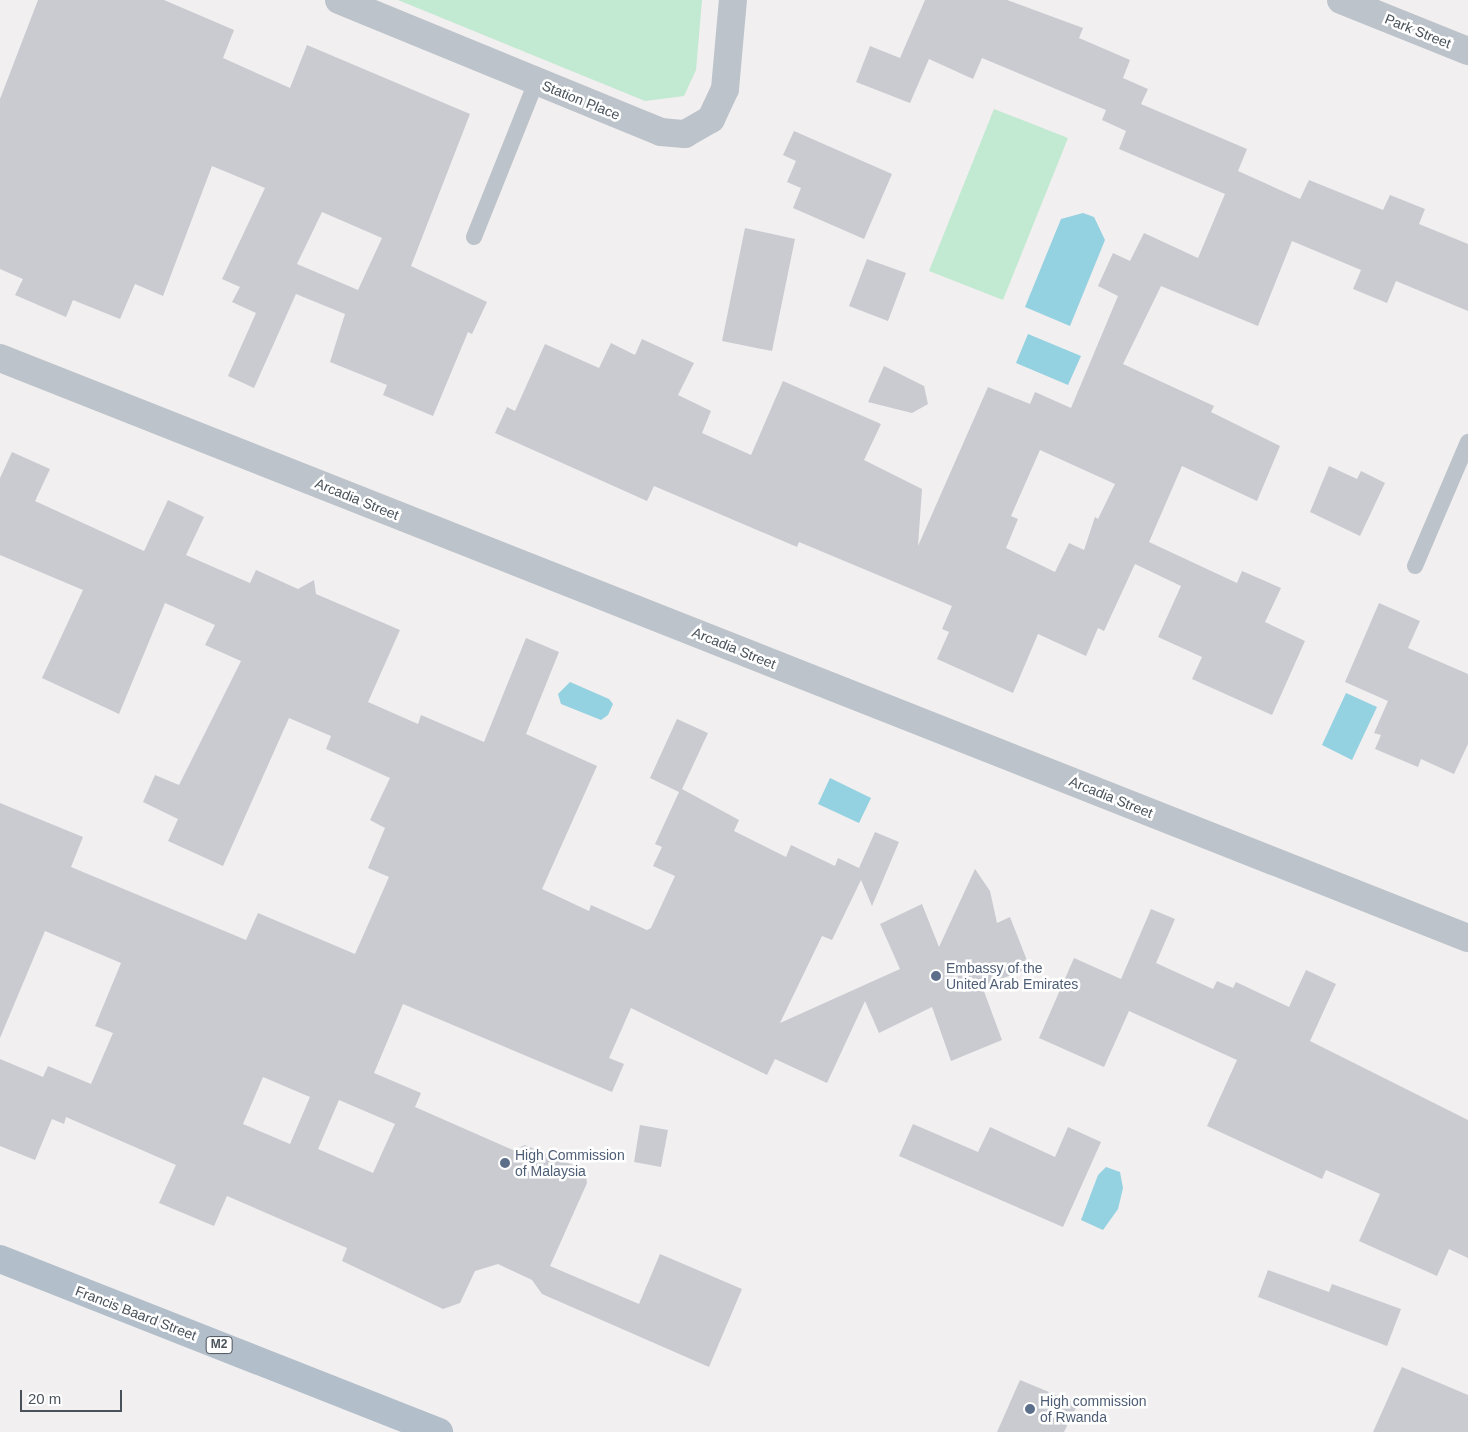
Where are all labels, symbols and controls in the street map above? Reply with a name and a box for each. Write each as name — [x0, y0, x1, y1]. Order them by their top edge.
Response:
street label: Park Street — [1382, 10, 1454, 52]
street label: Station Place — [540, 77, 622, 123]
street label: Arcadia Street — [313, 475, 401, 523]
street label: Arcadia Street — [690, 624, 778, 672]
street label: Arcadia Street — [1067, 773, 1155, 821]
place label: Embassy of the United Arab Emirates — [946, 960, 1079, 992]
marker: Embassy of the United Arab Emirates — [930, 970, 942, 982]
place label: High Commission of Malaysia — [515, 1147, 625, 1180]
marker: High Commission of Malaysia — [499, 1157, 511, 1169]
street label: Francis Baard Street — [73, 1282, 199, 1344]
road number: M2 — [205, 1336, 233, 1354]
scale bar — [22, 1380, 125, 1412]
text: 20 m — [28, 1390, 61, 1407]
place label: High commission of Rwanda — [1040, 1393, 1147, 1425]
marker: High commission of Rwanda — [1024, 1403, 1036, 1415]

